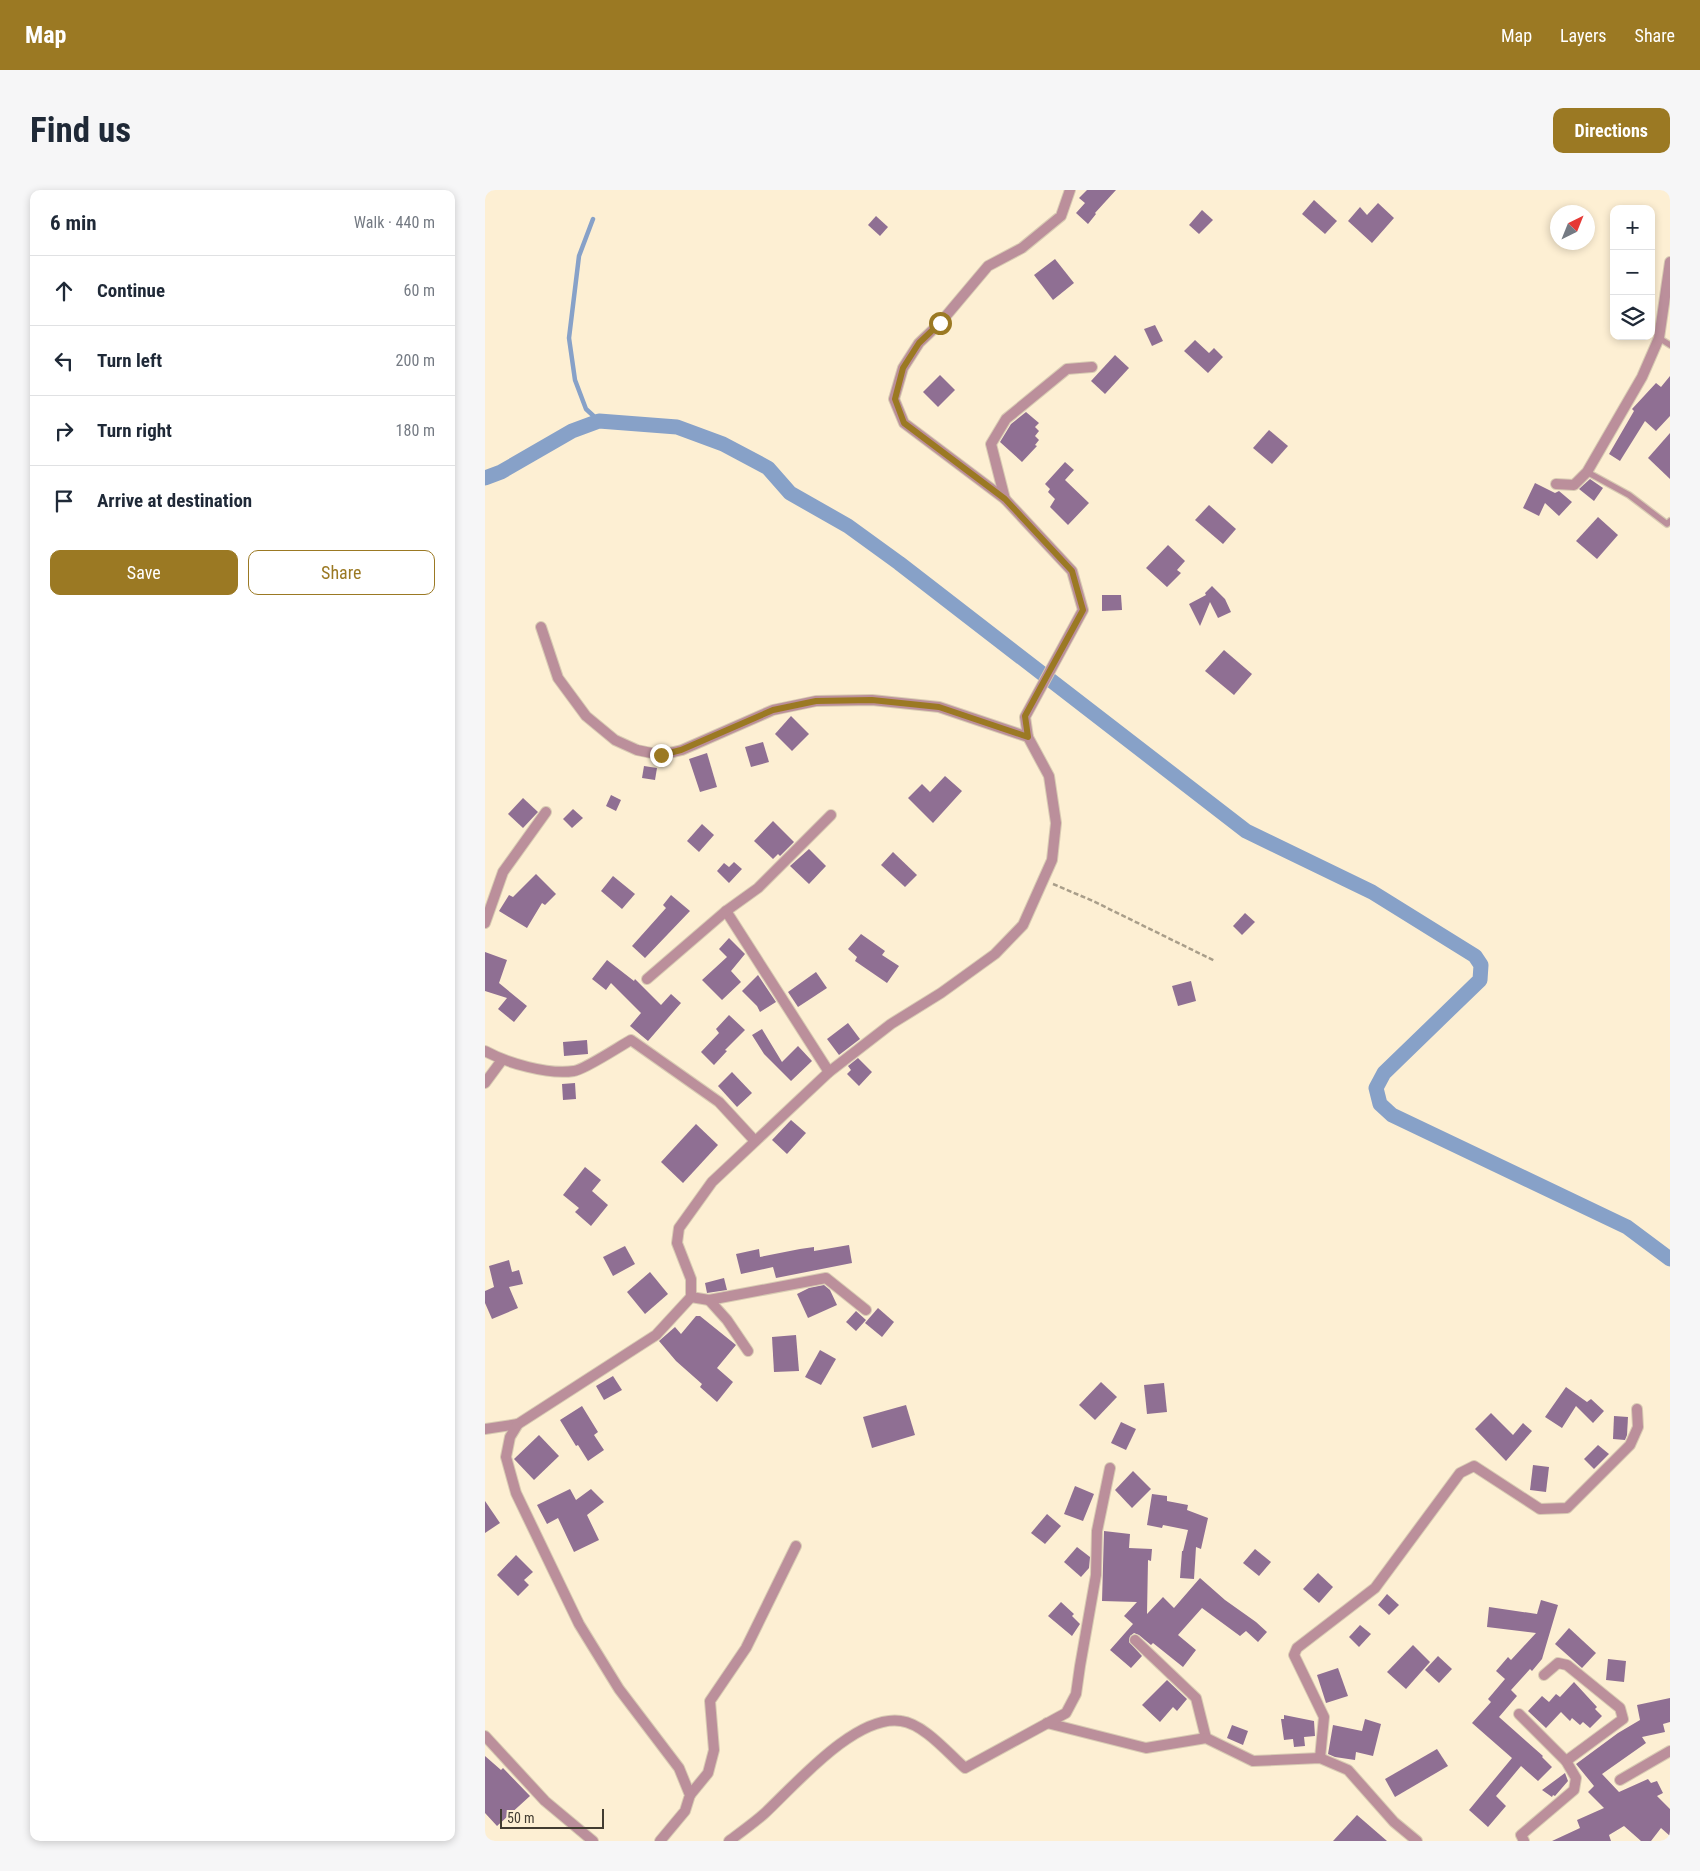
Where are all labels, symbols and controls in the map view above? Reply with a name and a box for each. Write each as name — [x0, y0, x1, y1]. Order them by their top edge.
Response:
text: Map — [25, 21, 66, 49]
text: Map — [1501, 25, 1532, 46]
text: Layers — [1560, 25, 1607, 46]
text: Share — [1635, 25, 1675, 46]
button: Directions — [1553, 108, 1670, 153]
text: Find us — [30, 110, 131, 151]
north arrow — [1550, 205, 1595, 250]
map controls — [1610, 205, 1655, 340]
button: + — [1610, 205, 1655, 250]
text: 6 min — [50, 211, 97, 235]
text: Walk · 440 m — [354, 213, 435, 232]
button: − — [1610, 250, 1655, 295]
icon: ahead — [50, 277, 78, 305]
text: Continue — [97, 279, 165, 302]
text: 60 m — [403, 281, 435, 300]
button: layers — [1610, 295, 1655, 340]
route start — [929, 312, 952, 335]
icon: left — [50, 347, 78, 375]
text: Turn left — [97, 349, 162, 372]
text: 200 m — [396, 351, 435, 370]
icon: right — [50, 417, 78, 445]
text: Turn right — [97, 419, 172, 442]
text: 180 m — [396, 421, 435, 440]
icon: arrive — [50, 487, 78, 515]
text: Arrive at destination — [97, 489, 252, 512]
button: Save — [50, 550, 238, 595]
button: Share — [248, 550, 435, 595]
route end — [650, 744, 673, 767]
scale bar — [500, 1806, 604, 1829]
text: 50 m — [507, 1810, 535, 1826]

